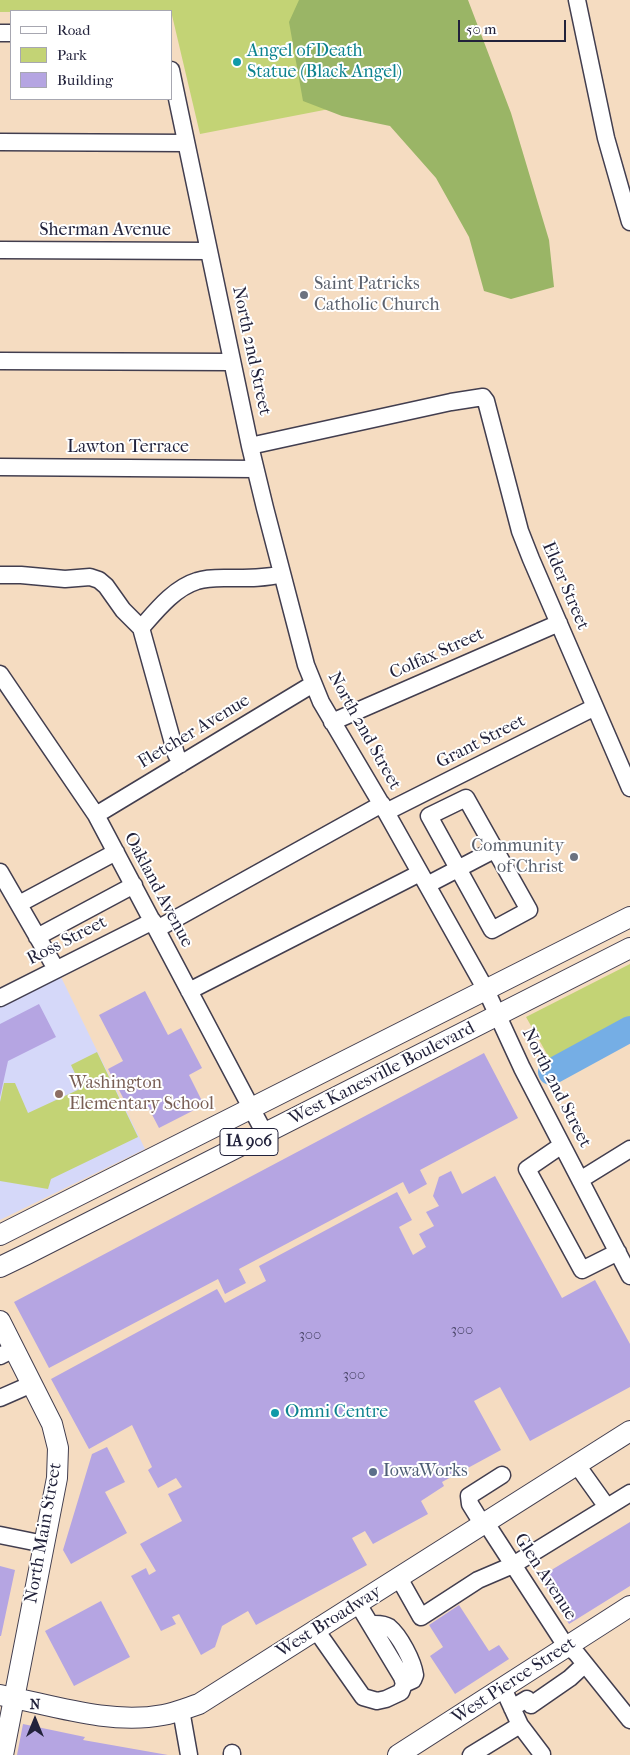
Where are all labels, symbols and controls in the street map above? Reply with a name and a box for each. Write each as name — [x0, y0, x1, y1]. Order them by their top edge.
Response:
legend — [10, 10, 172, 100]
scale bar — [460, 10, 568, 42]
text: 50 m — [466, 20, 496, 38]
text: Road — [57, 21, 90, 39]
place label: Angel of Death Statue (Black Angel) — [247, 41, 402, 84]
text: Park — [57, 46, 87, 64]
marker: Angel of Death Statue (Black Angel) — [231, 56, 243, 68]
text: Building — [57, 71, 113, 89]
street label: Sherman Avenue — [39, 220, 171, 242]
place label: Saint Patricks Catholic Church — [314, 274, 440, 316]
street label: North 2nd Street — [227, 285, 275, 417]
marker: Saint Patricks Catholic Church — [298, 289, 310, 301]
street label: Lawton Terrace — [67, 437, 189, 459]
street label: Elder Street — [537, 539, 593, 633]
street label: Colfax Street — [386, 624, 488, 684]
street label: North 2nd Street — [323, 668, 405, 794]
street label: Fletcher Avenue — [134, 690, 254, 774]
street label: Grant Street — [433, 710, 529, 774]
street label: Oakland Avenue — [119, 829, 197, 951]
place label: Community of Christ — [471, 836, 564, 879]
marker: Community of Christ — [568, 851, 580, 863]
street label: Ross Street — [24, 912, 110, 970]
street label: West Kanesville Boulevard — [286, 1018, 478, 1130]
street label: North 2nd Street — [517, 1025, 595, 1151]
place label: Washington Elementary School — [69, 1073, 214, 1116]
marker: Washington Elementary School — [53, 1088, 65, 1100]
road number: IA 906 — [220, 1128, 278, 1156]
house number: 300 — [451, 1321, 473, 1339]
house number: 300 — [299, 1326, 321, 1344]
house number: 300 — [343, 1366, 365, 1384]
place label: Omni Centre — [285, 1402, 388, 1424]
marker: Omni Centre — [269, 1407, 281, 1419]
street label: North Main Street — [21, 1461, 67, 1605]
place label: IowaWorks — [383, 1461, 468, 1483]
marker: IowaWorks — [367, 1466, 379, 1478]
street label: Glen Avenue — [509, 1530, 581, 1624]
street label: West Broadway — [273, 1581, 385, 1663]
street label: West Pierce Street — [448, 1633, 580, 1729]
north arrow — [10, 1695, 60, 1745]
text: N — [30, 1696, 40, 1713]

